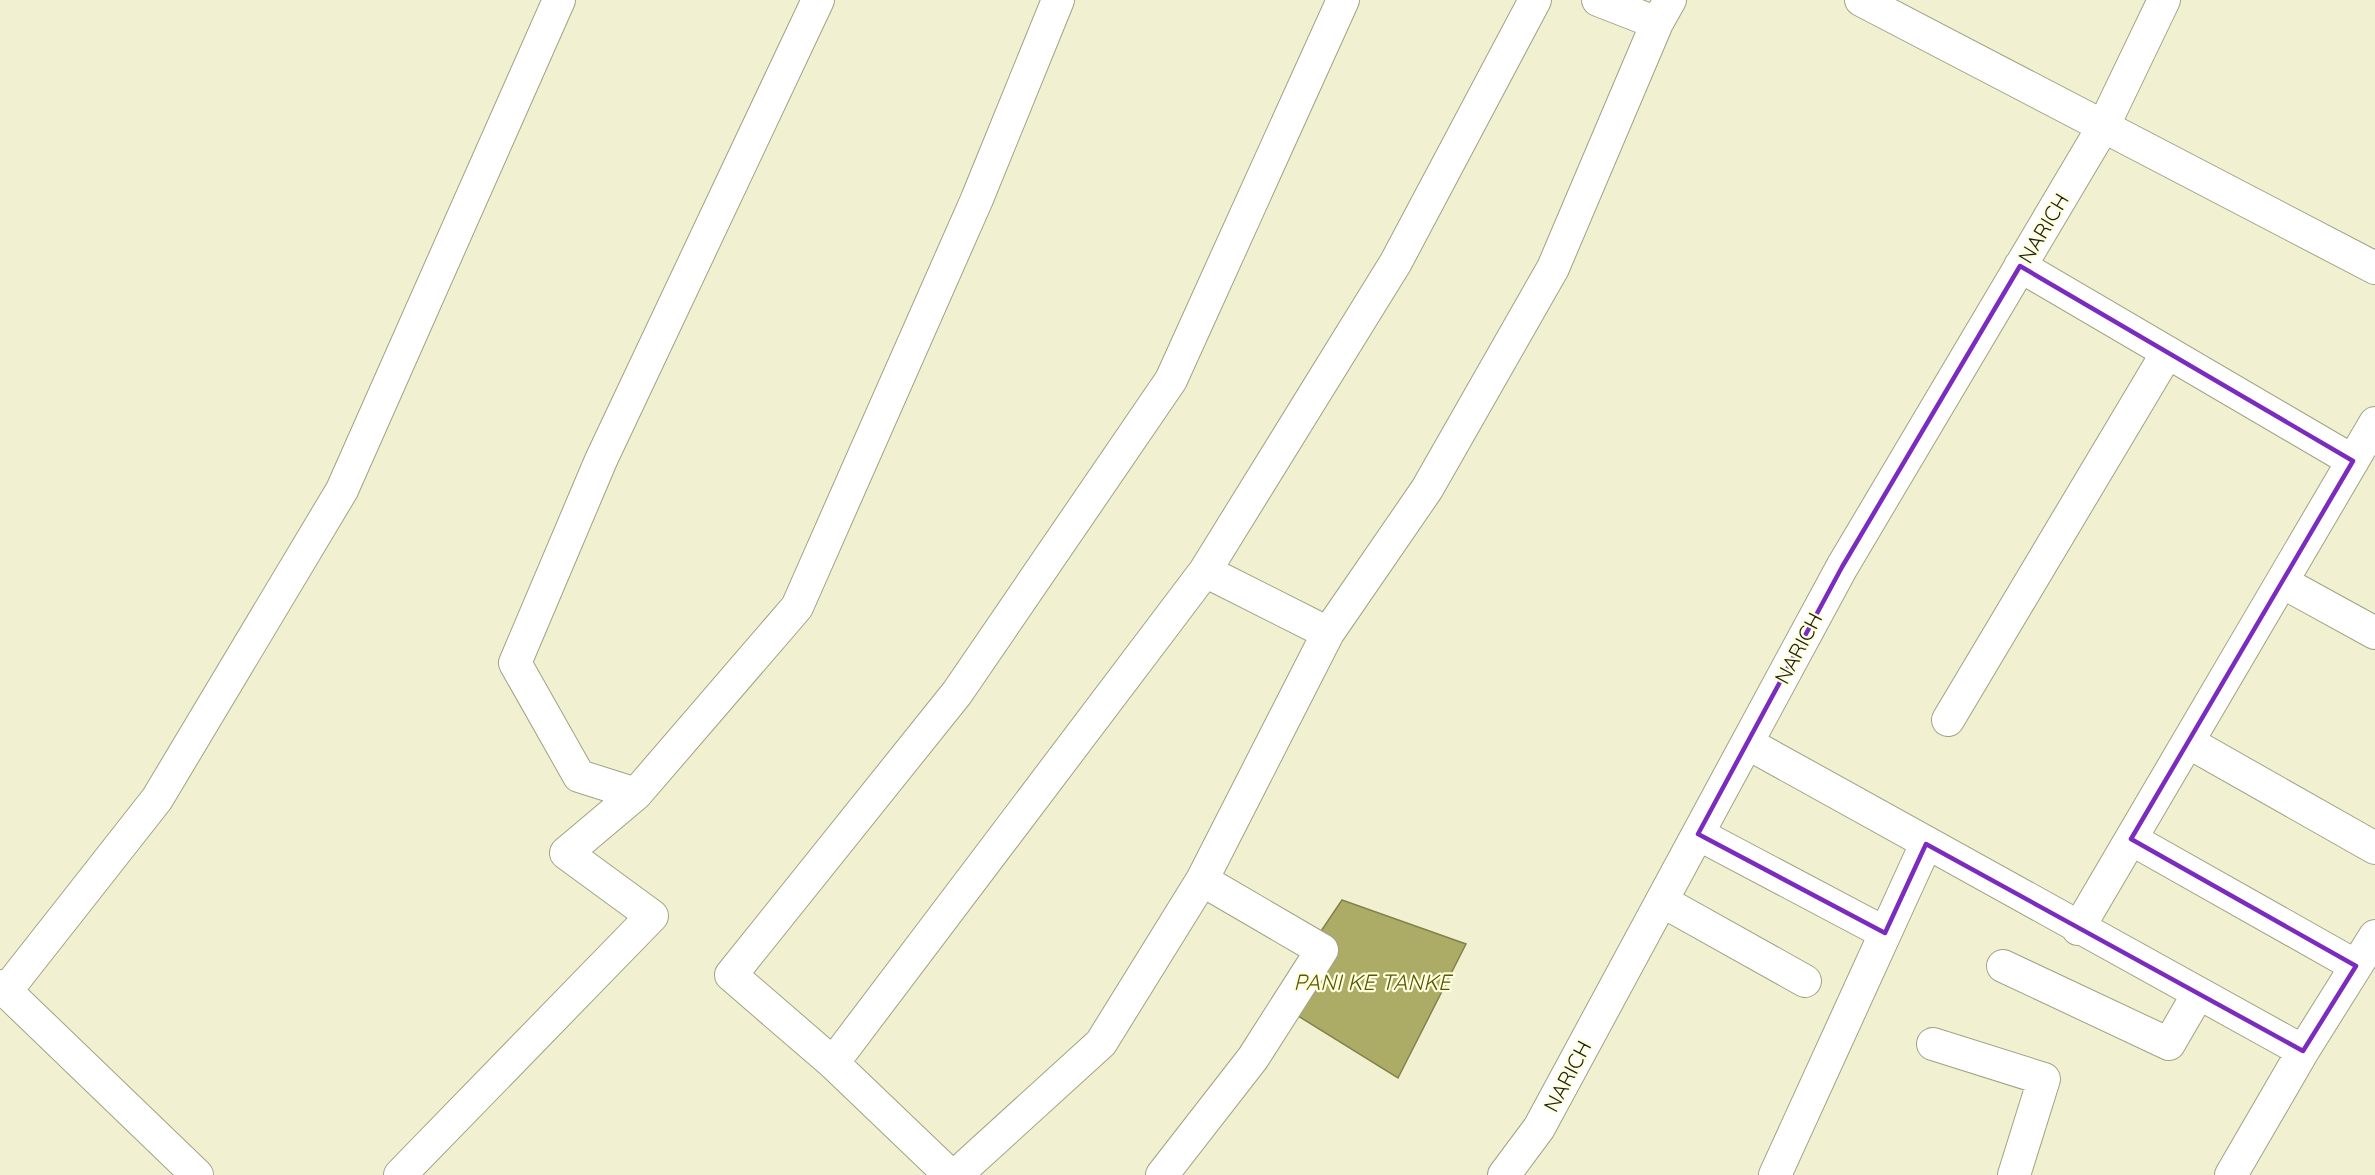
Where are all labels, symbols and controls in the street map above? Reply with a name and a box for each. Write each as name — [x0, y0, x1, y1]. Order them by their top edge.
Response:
street label: NARICH — [2012, 188, 2074, 268]
street label: NARICH — [1768, 608, 1828, 688]
water label: PANI KE TANKE — [1293, 968, 1454, 996]
street label: NARICH — [1537, 1036, 1597, 1116]

